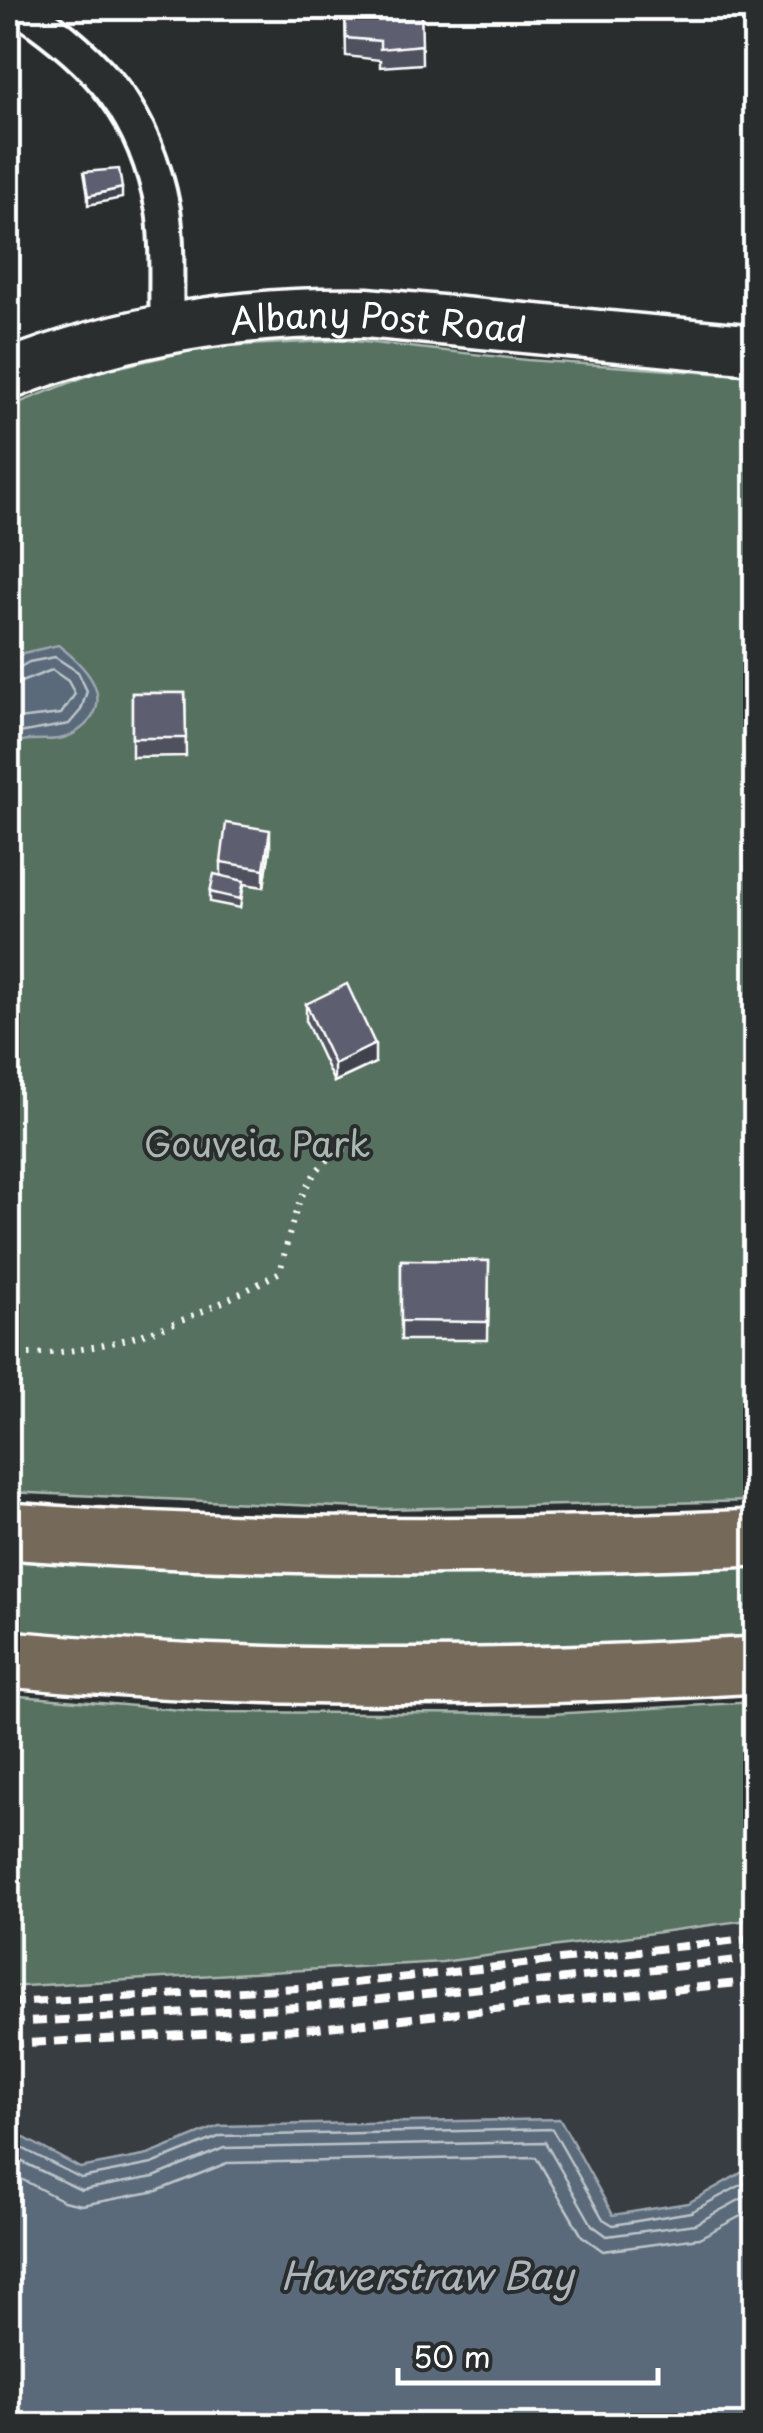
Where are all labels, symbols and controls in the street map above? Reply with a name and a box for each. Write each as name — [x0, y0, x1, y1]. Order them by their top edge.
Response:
street label: Albany Post Road — [227, 286, 529, 355]
park label: Gouveia Park — [144, 1116, 370, 1169]
water label: Haverstraw Bay — [281, 2246, 576, 2303]
scale bar — [398, 2323, 658, 2385]
text: 50 m — [413, 2333, 491, 2378]

